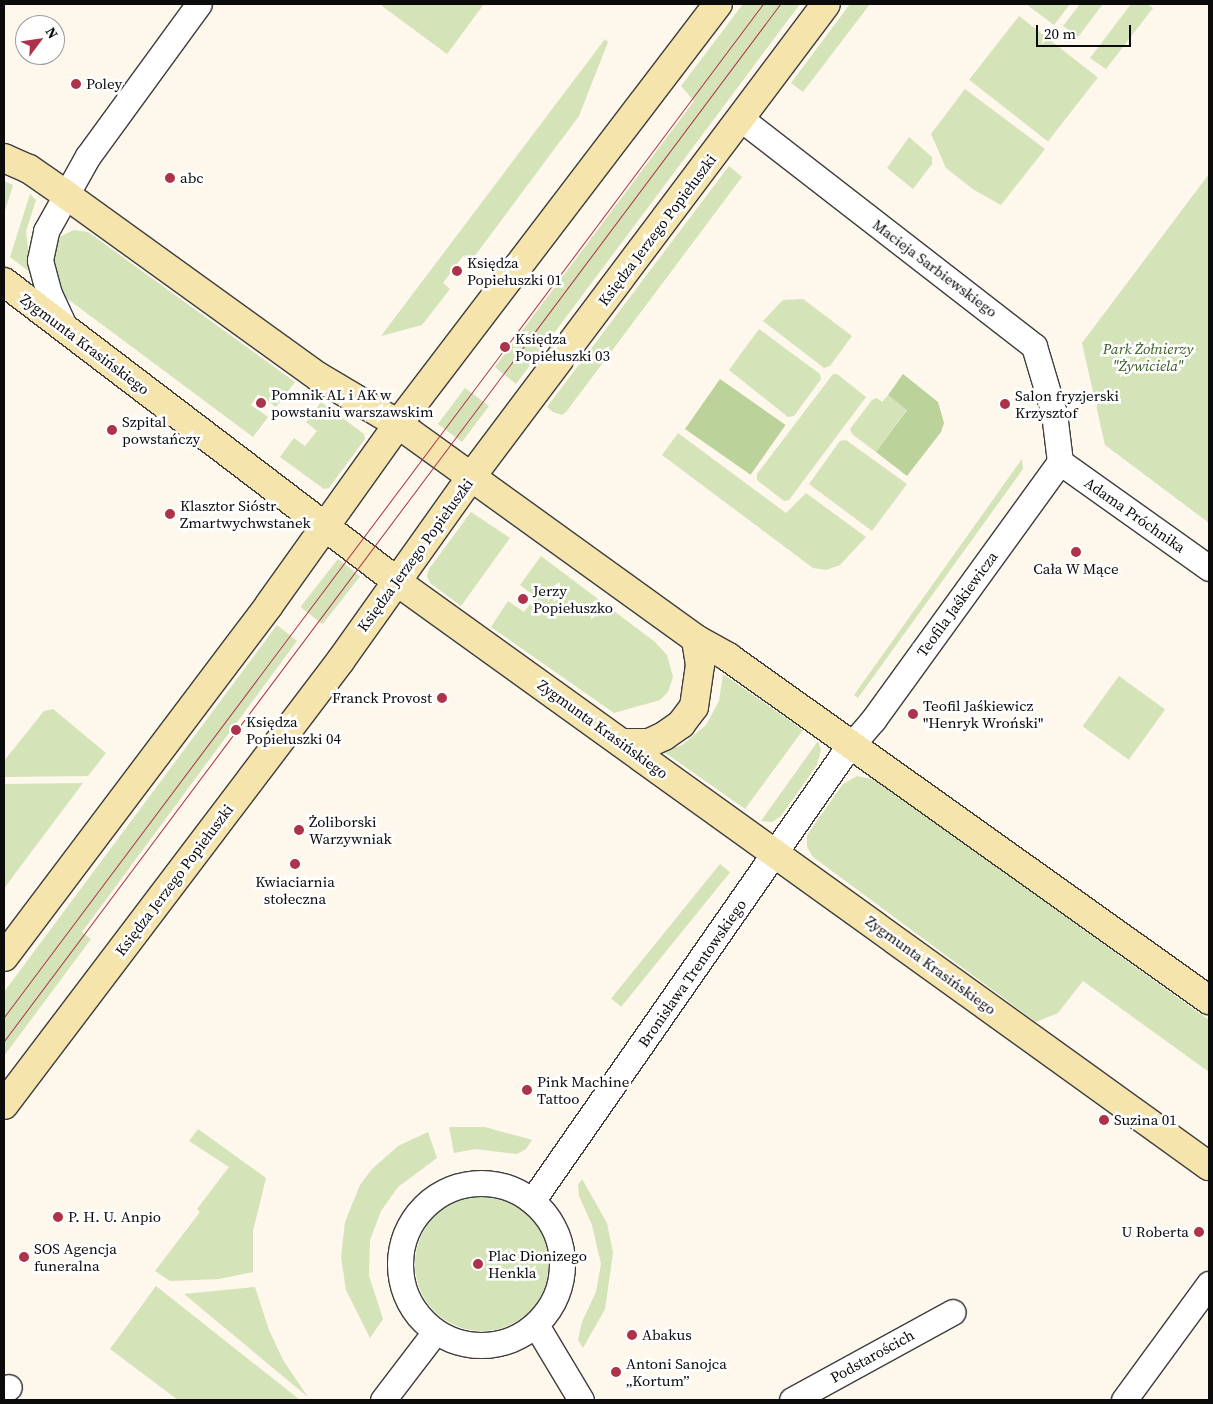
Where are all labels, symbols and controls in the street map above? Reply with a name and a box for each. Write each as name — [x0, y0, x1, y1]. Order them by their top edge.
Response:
north arrow — [15, 15, 65, 65]
scale bar — [1038, 15, 1133, 47]
text: N — [41, 23, 63, 42]
text: 20 m — [1044, 23, 1076, 44]
place label: Poley — [86, 75, 122, 93]
marker: Poley — [70, 78, 82, 90]
street label: Księdza Jerzego Popiełuszki — [594, 151, 720, 309]
place label: abc — [180, 169, 204, 187]
marker: abc — [164, 172, 176, 184]
street label: Macieja Sarbiewskiego — [869, 215, 1001, 321]
place label: Księdza Popiełuszki 01 — [467, 253, 562, 288]
marker: Księdza Popiełuszki 01 — [451, 265, 463, 277]
street label: Zygmunta Krasińskiego — [17, 290, 153, 398]
place label: Księdza Popiełuszki 03 — [515, 329, 610, 364]
park label: Park Żołnierzy "Żywiciela" — [1103, 339, 1193, 374]
marker: Księdza Popiełuszki 03 — [499, 341, 511, 353]
place label: Pomnik AL i AK w powstaniu warszawskim — [271, 385, 434, 420]
place label: Salon fryzjerski Krzysztof — [1015, 386, 1119, 421]
marker: Pomnik AL i AK w powstaniu warszawskim — [255, 397, 267, 409]
marker: Salon fryzjerski Krzysztof — [999, 398, 1011, 410]
place label: Szpital powstańczy — [122, 412, 200, 447]
marker: Szpital powstańczy — [106, 424, 118, 436]
street label: Adama Próchnika — [1081, 474, 1189, 556]
street label: Księdza Jerzego Popiełuszki — [353, 475, 477, 635]
place label: Klasztor Sióstr Zmartwychwstanek — [180, 496, 311, 531]
marker: Klasztor Sióstr Zmartwychwstanek — [164, 508, 176, 520]
marker: Cała W Mące — [1070, 546, 1082, 558]
street label: Teofila Jaśkiewicza — [913, 548, 1001, 660]
place label: Cała W Mące — [1033, 560, 1119, 578]
place label: Jerzy Popiełuszko — [533, 581, 613, 616]
marker: Jerzy Popiełuszko — [517, 593, 529, 605]
street label: Zygmunta Krasińskiego — [534, 676, 672, 782]
place label: Franck Provost — [332, 689, 432, 707]
marker: Franck Provost — [436, 692, 448, 704]
place label: Teofil Jaśkiewicz "Henryk Wroński" — [923, 696, 1044, 731]
marker: Teofil Jaśkiewicz "Henryk Wroński" — [907, 708, 919, 720]
place label: Księdza Popiełuszki 04 — [246, 712, 341, 747]
marker: Księdza Popiełuszki 04 — [230, 724, 242, 736]
street label: Księdza Jerzego Popiełuszki — [111, 801, 237, 959]
place label: Żoliborski Warzywniak — [309, 812, 392, 847]
marker: Żoliborski Warzywniak — [293, 824, 305, 836]
marker: Kwiaciarnia stołeczna — [289, 858, 301, 870]
place label: Kwiaciarnia stołeczna — [255, 872, 335, 907]
street label: Bronisława Trentowskiego — [634, 896, 750, 1050]
street label: Zygmunta Krasińskiego — [862, 912, 1000, 1018]
place label: Pink Machine Tattoo — [537, 1072, 629, 1107]
marker: Pink Machine Tattoo — [521, 1084, 533, 1096]
place label: Suzina 01 — [1114, 1111, 1177, 1129]
marker: Suzina 01 — [1098, 1114, 1110, 1126]
place label: P. H. U. Anpio — [68, 1208, 161, 1226]
marker: P. H. U. Anpio — [52, 1211, 64, 1223]
place label: U Roberta — [1121, 1223, 1189, 1241]
marker: U Roberta — [1193, 1226, 1205, 1238]
place label: SOS Agencja funeralna — [34, 1239, 117, 1274]
place label: Plac Dionizego Henkla — [488, 1246, 587, 1281]
marker: SOS Agencja funeralna — [18, 1251, 30, 1263]
marker: Plac Dionizego Henkla — [472, 1258, 484, 1270]
place label: Abakus — [642, 1326, 692, 1344]
street label: Podstarościch — [827, 1326, 917, 1386]
marker: Abakus — [626, 1329, 638, 1341]
place label: Antoni Sanojca „Kortum” — [626, 1354, 727, 1389]
marker: Antoni Sanojca „Kortum” — [610, 1366, 622, 1378]

